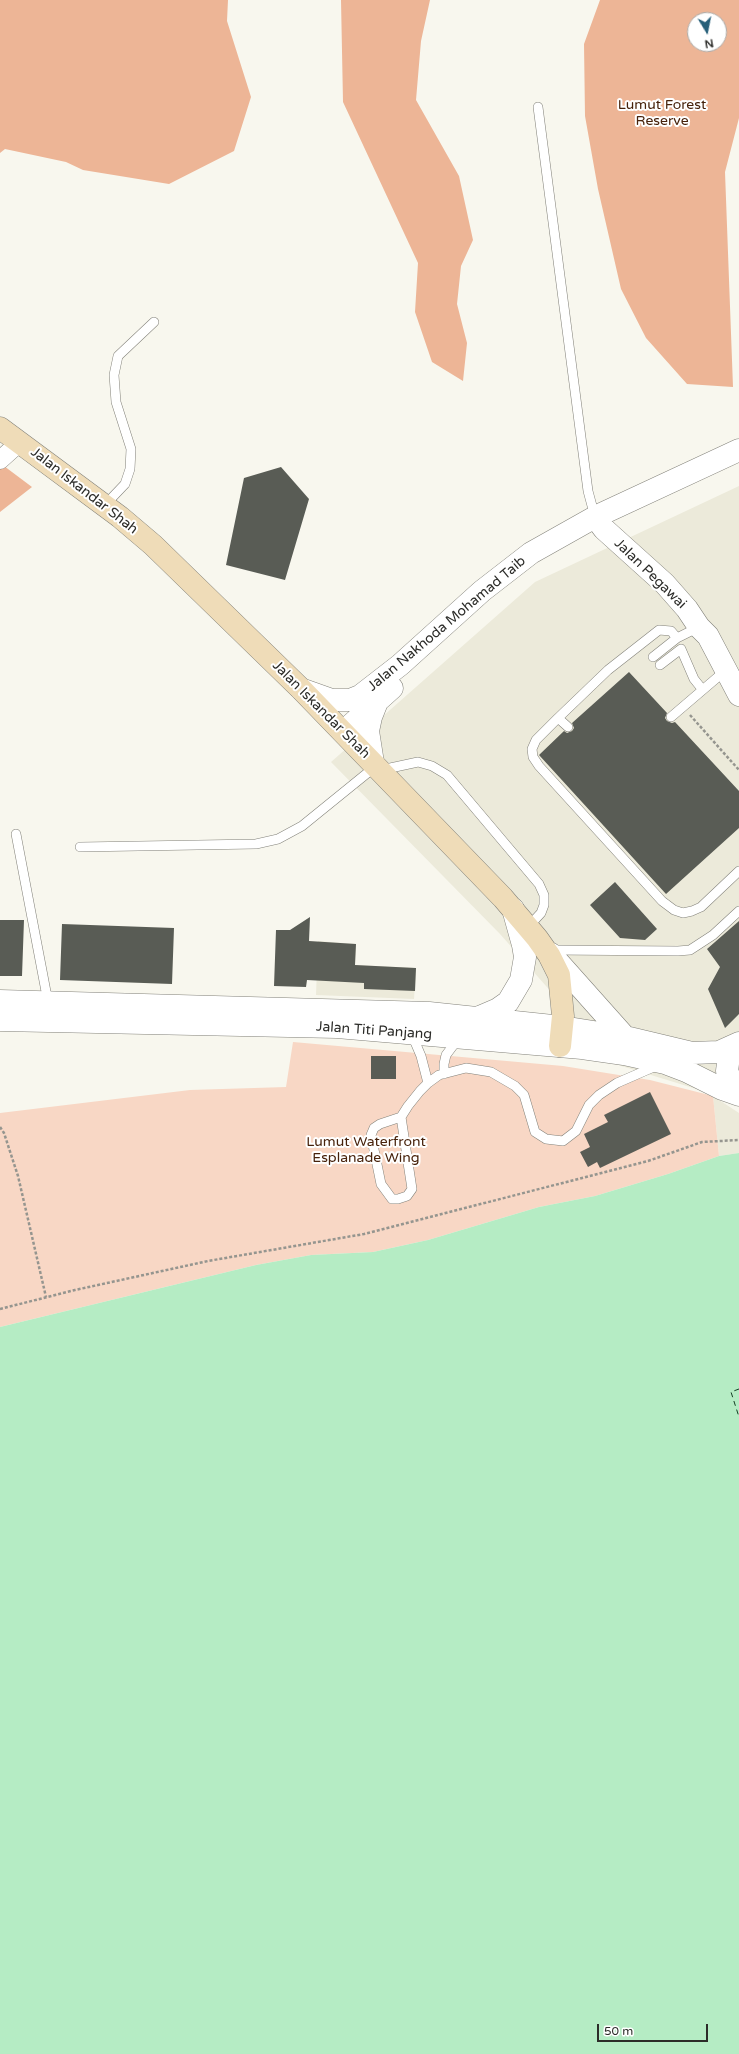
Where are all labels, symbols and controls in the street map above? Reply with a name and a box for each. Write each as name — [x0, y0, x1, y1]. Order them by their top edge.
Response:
north arrow — [687, 12, 727, 52]
text: N — [704, 36, 714, 50]
park label: Lumut Forest Reserve — [618, 97, 706, 130]
street label: Jalan Iskandar Shah — [27, 444, 141, 538]
street label: Jalan Pegawai — [610, 535, 690, 613]
street label: Jalan Nakhoda Mohamad Taib — [365, 553, 529, 695]
street label: Jalan Iskandar Shah — [269, 658, 373, 762]
street label: Jalan Titi Panjang — [315, 1019, 433, 1043]
park label: Lumut Waterfront Esplanade Wing — [306, 1134, 426, 1166]
scale bar — [599, 2016, 710, 2042]
text: 50 m — [604, 2024, 633, 2038]

